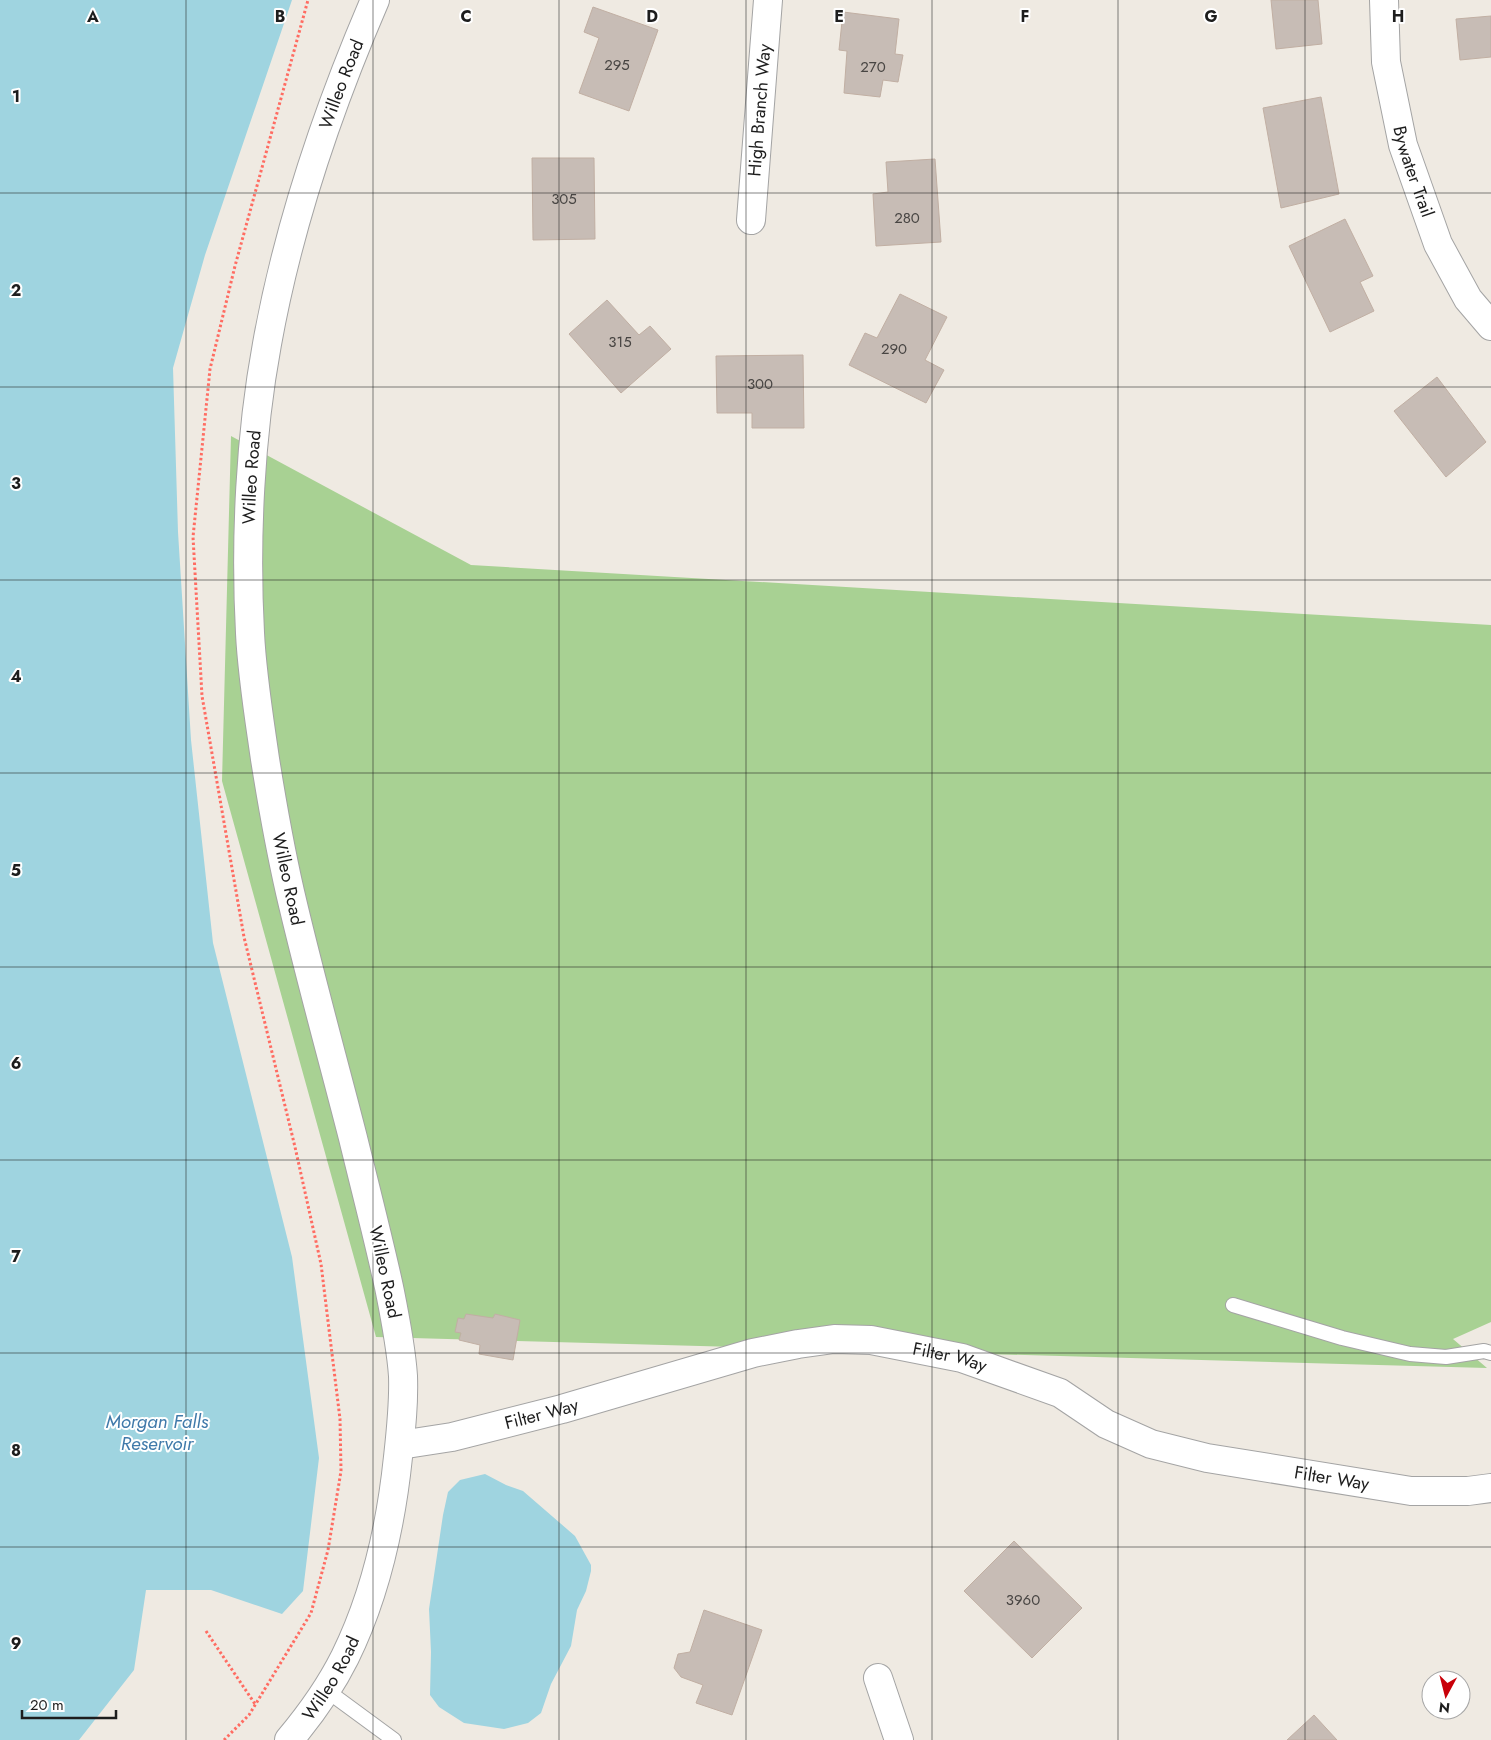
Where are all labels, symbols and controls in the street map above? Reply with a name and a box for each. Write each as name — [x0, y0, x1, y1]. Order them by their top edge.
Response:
text: A — [86, 5, 99, 28]
text: B — [275, 5, 285, 28]
text: C — [460, 5, 472, 28]
text: D — [646, 5, 658, 28]
text: E — [834, 5, 844, 28]
text: F — [1021, 5, 1029, 28]
text: G — [1204, 5, 1218, 28]
text: H — [1392, 5, 1404, 28]
street label: Willeo Road — [313, 35, 370, 133]
street label: High Branch Way — [741, 43, 778, 178]
house number: 295 — [604, 54, 630, 76]
house number: 270 — [860, 56, 886, 78]
text: 1 — [12, 85, 20, 108]
street label: Bywater Trail — [1386, 123, 1441, 221]
house number: 305 — [551, 188, 577, 210]
house number: 280 — [894, 207, 920, 229]
text: 2 — [11, 279, 21, 302]
house number: 315 — [608, 331, 632, 353]
house number: 290 — [881, 338, 907, 360]
house number: 300 — [747, 373, 773, 395]
street label: Willeo Road — [236, 429, 268, 525]
text: 3 — [11, 472, 21, 495]
text: 4 — [10, 665, 22, 688]
street label: Willeo Road — [266, 830, 310, 928]
text: 5 — [11, 859, 21, 882]
text: 6 — [11, 1052, 21, 1075]
street label: Willeo Road — [363, 1223, 407, 1321]
text: 7 — [11, 1245, 21, 1268]
street label: Filter Way — [910, 1336, 991, 1379]
street label: Filter Way — [502, 1392, 582, 1436]
water label: Morgan Falls Reservoir — [106, 1408, 209, 1457]
text: 8 — [11, 1439, 21, 1462]
street label: Filter Way — [1292, 1459, 1371, 1497]
house number: 3960 — [1006, 1589, 1040, 1611]
text: 9 — [11, 1632, 21, 1655]
street label: Willeo Road — [296, 1632, 366, 1726]
north arrow — [1421, 1670, 1471, 1720]
scale bar — [22, 1688, 116, 1720]
text: 20 m — [30, 1694, 64, 1716]
text: N — [1438, 1697, 1451, 1719]

